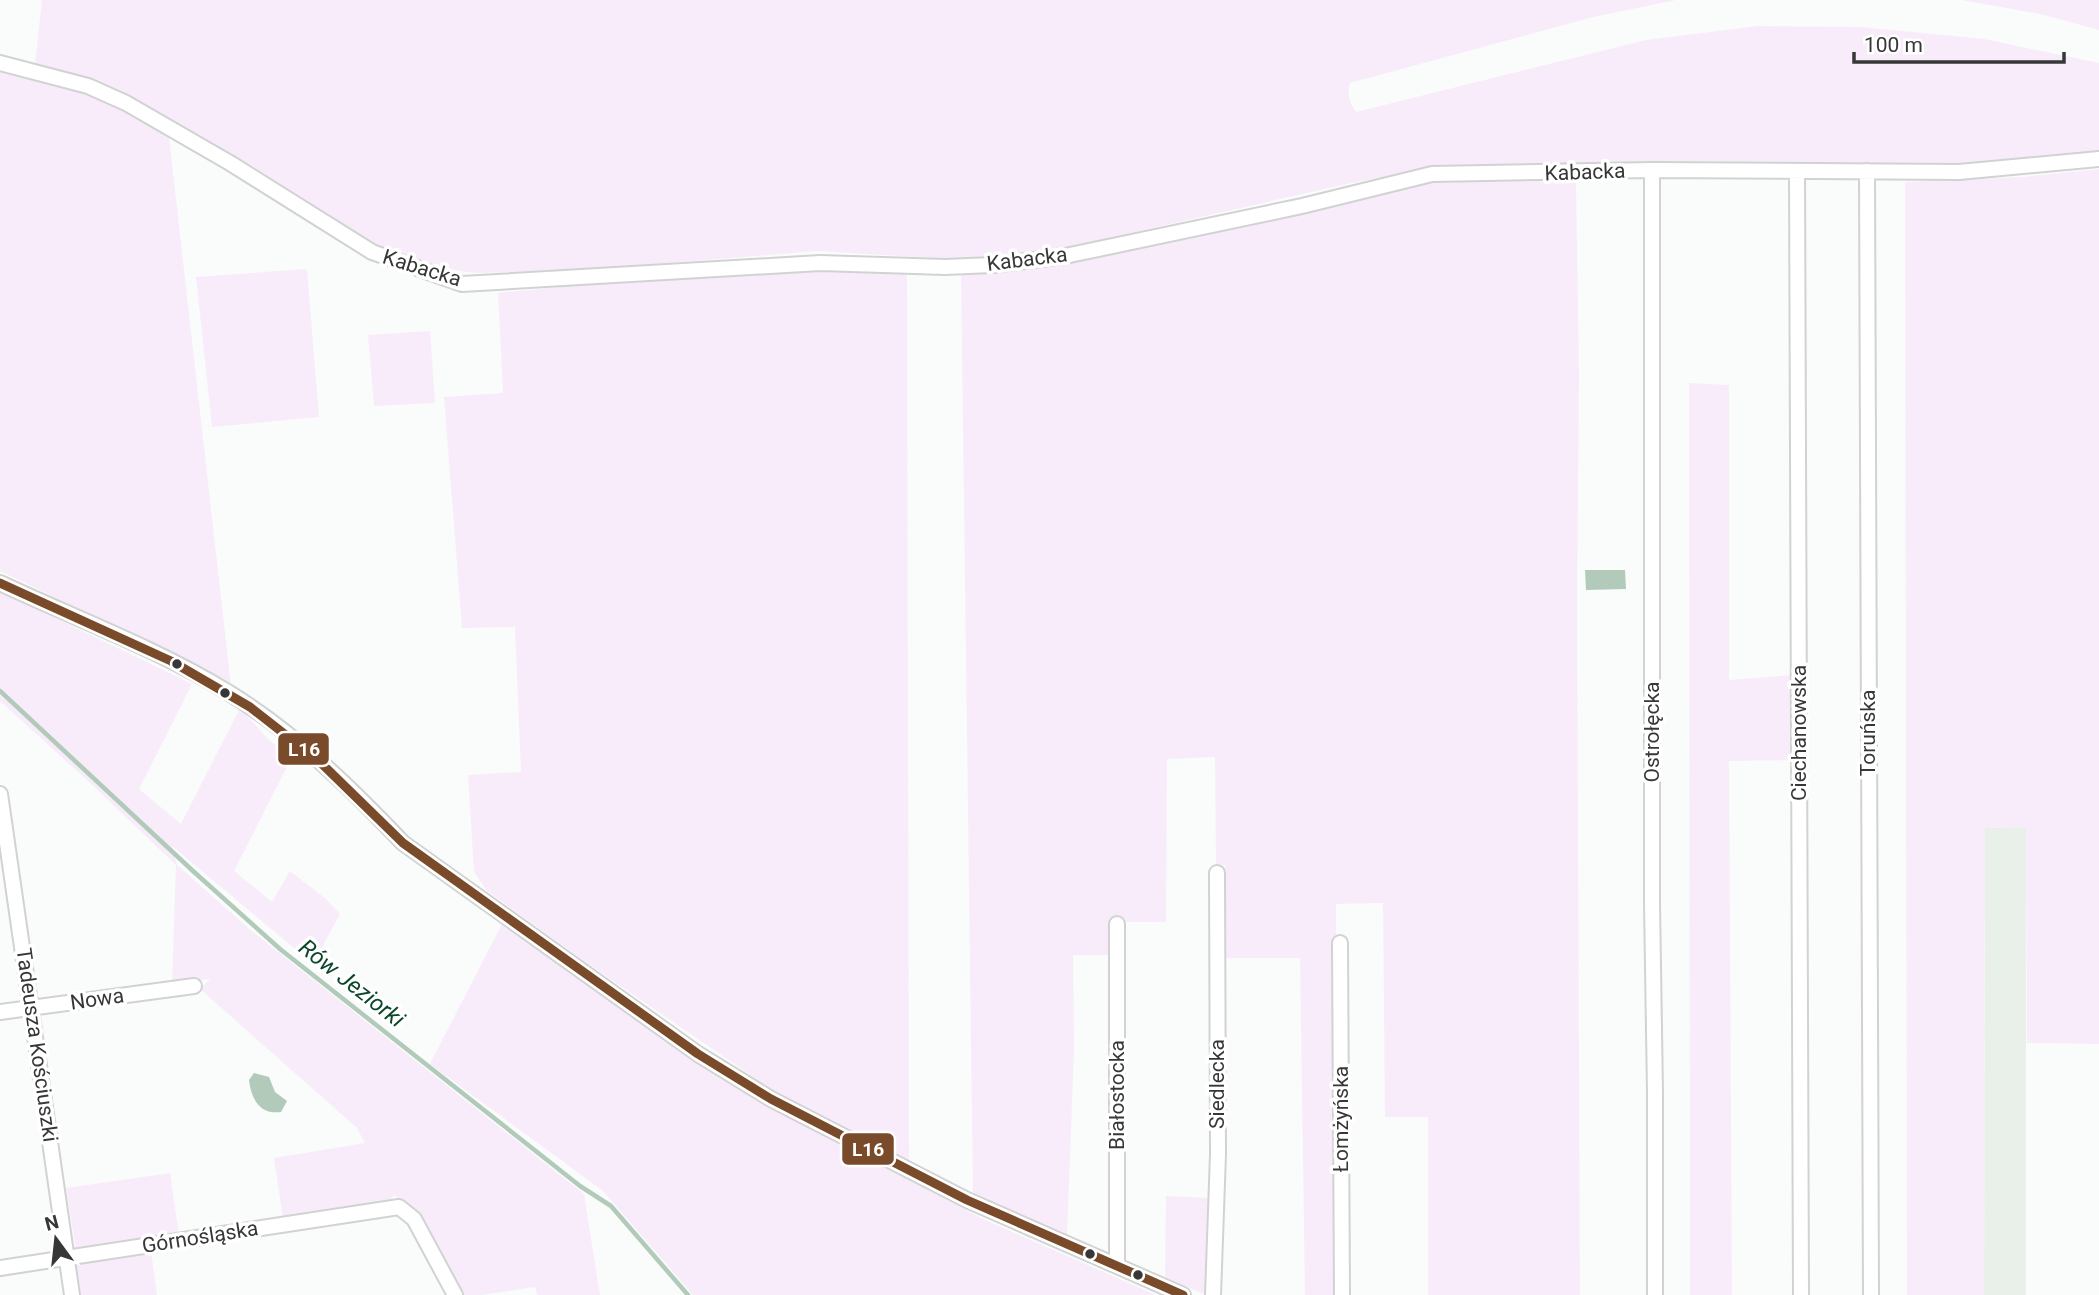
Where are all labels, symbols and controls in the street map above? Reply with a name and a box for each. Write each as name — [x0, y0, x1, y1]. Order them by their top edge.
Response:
scale bar — [1854, 21, 2064, 65]
text: 100 m — [1864, 33, 1923, 57]
street label: Kabacka — [1544, 159, 1626, 185]
street label: Kabacka — [985, 242, 1069, 276]
street label: Kabacka — [380, 245, 464, 291]
unlabelled marker — [170, 657, 184, 671]
street label: Ciechanowska — [1787, 665, 1811, 801]
street label: Ostrołęcka — [1640, 682, 1664, 782]
unlabelled marker — [218, 686, 232, 700]
street label: Toruńska — [1856, 690, 1880, 776]
line badge: L16 — [277, 732, 330, 766]
text: L16 — [288, 738, 320, 761]
water label: Rów Jeziorki — [294, 934, 410, 1033]
street label: Tadeusza Kościuszki — [12, 946, 62, 1144]
street label: Nowa — [69, 983, 125, 1015]
street label: Siedlecka — [1205, 1039, 1229, 1129]
street label: Białostocka — [1105, 1040, 1129, 1150]
street label: Łomżyńska — [1329, 1066, 1353, 1172]
line badge: L16 — [841, 1132, 895, 1166]
text: L16 — [852, 1138, 884, 1161]
north arrow — [21, 1204, 91, 1274]
text: N — [42, 1210, 61, 1236]
street label: Górnośląska — [140, 1216, 260, 1258]
unlabelled marker — [1083, 1247, 1097, 1261]
unlabelled marker — [1131, 1268, 1145, 1282]

